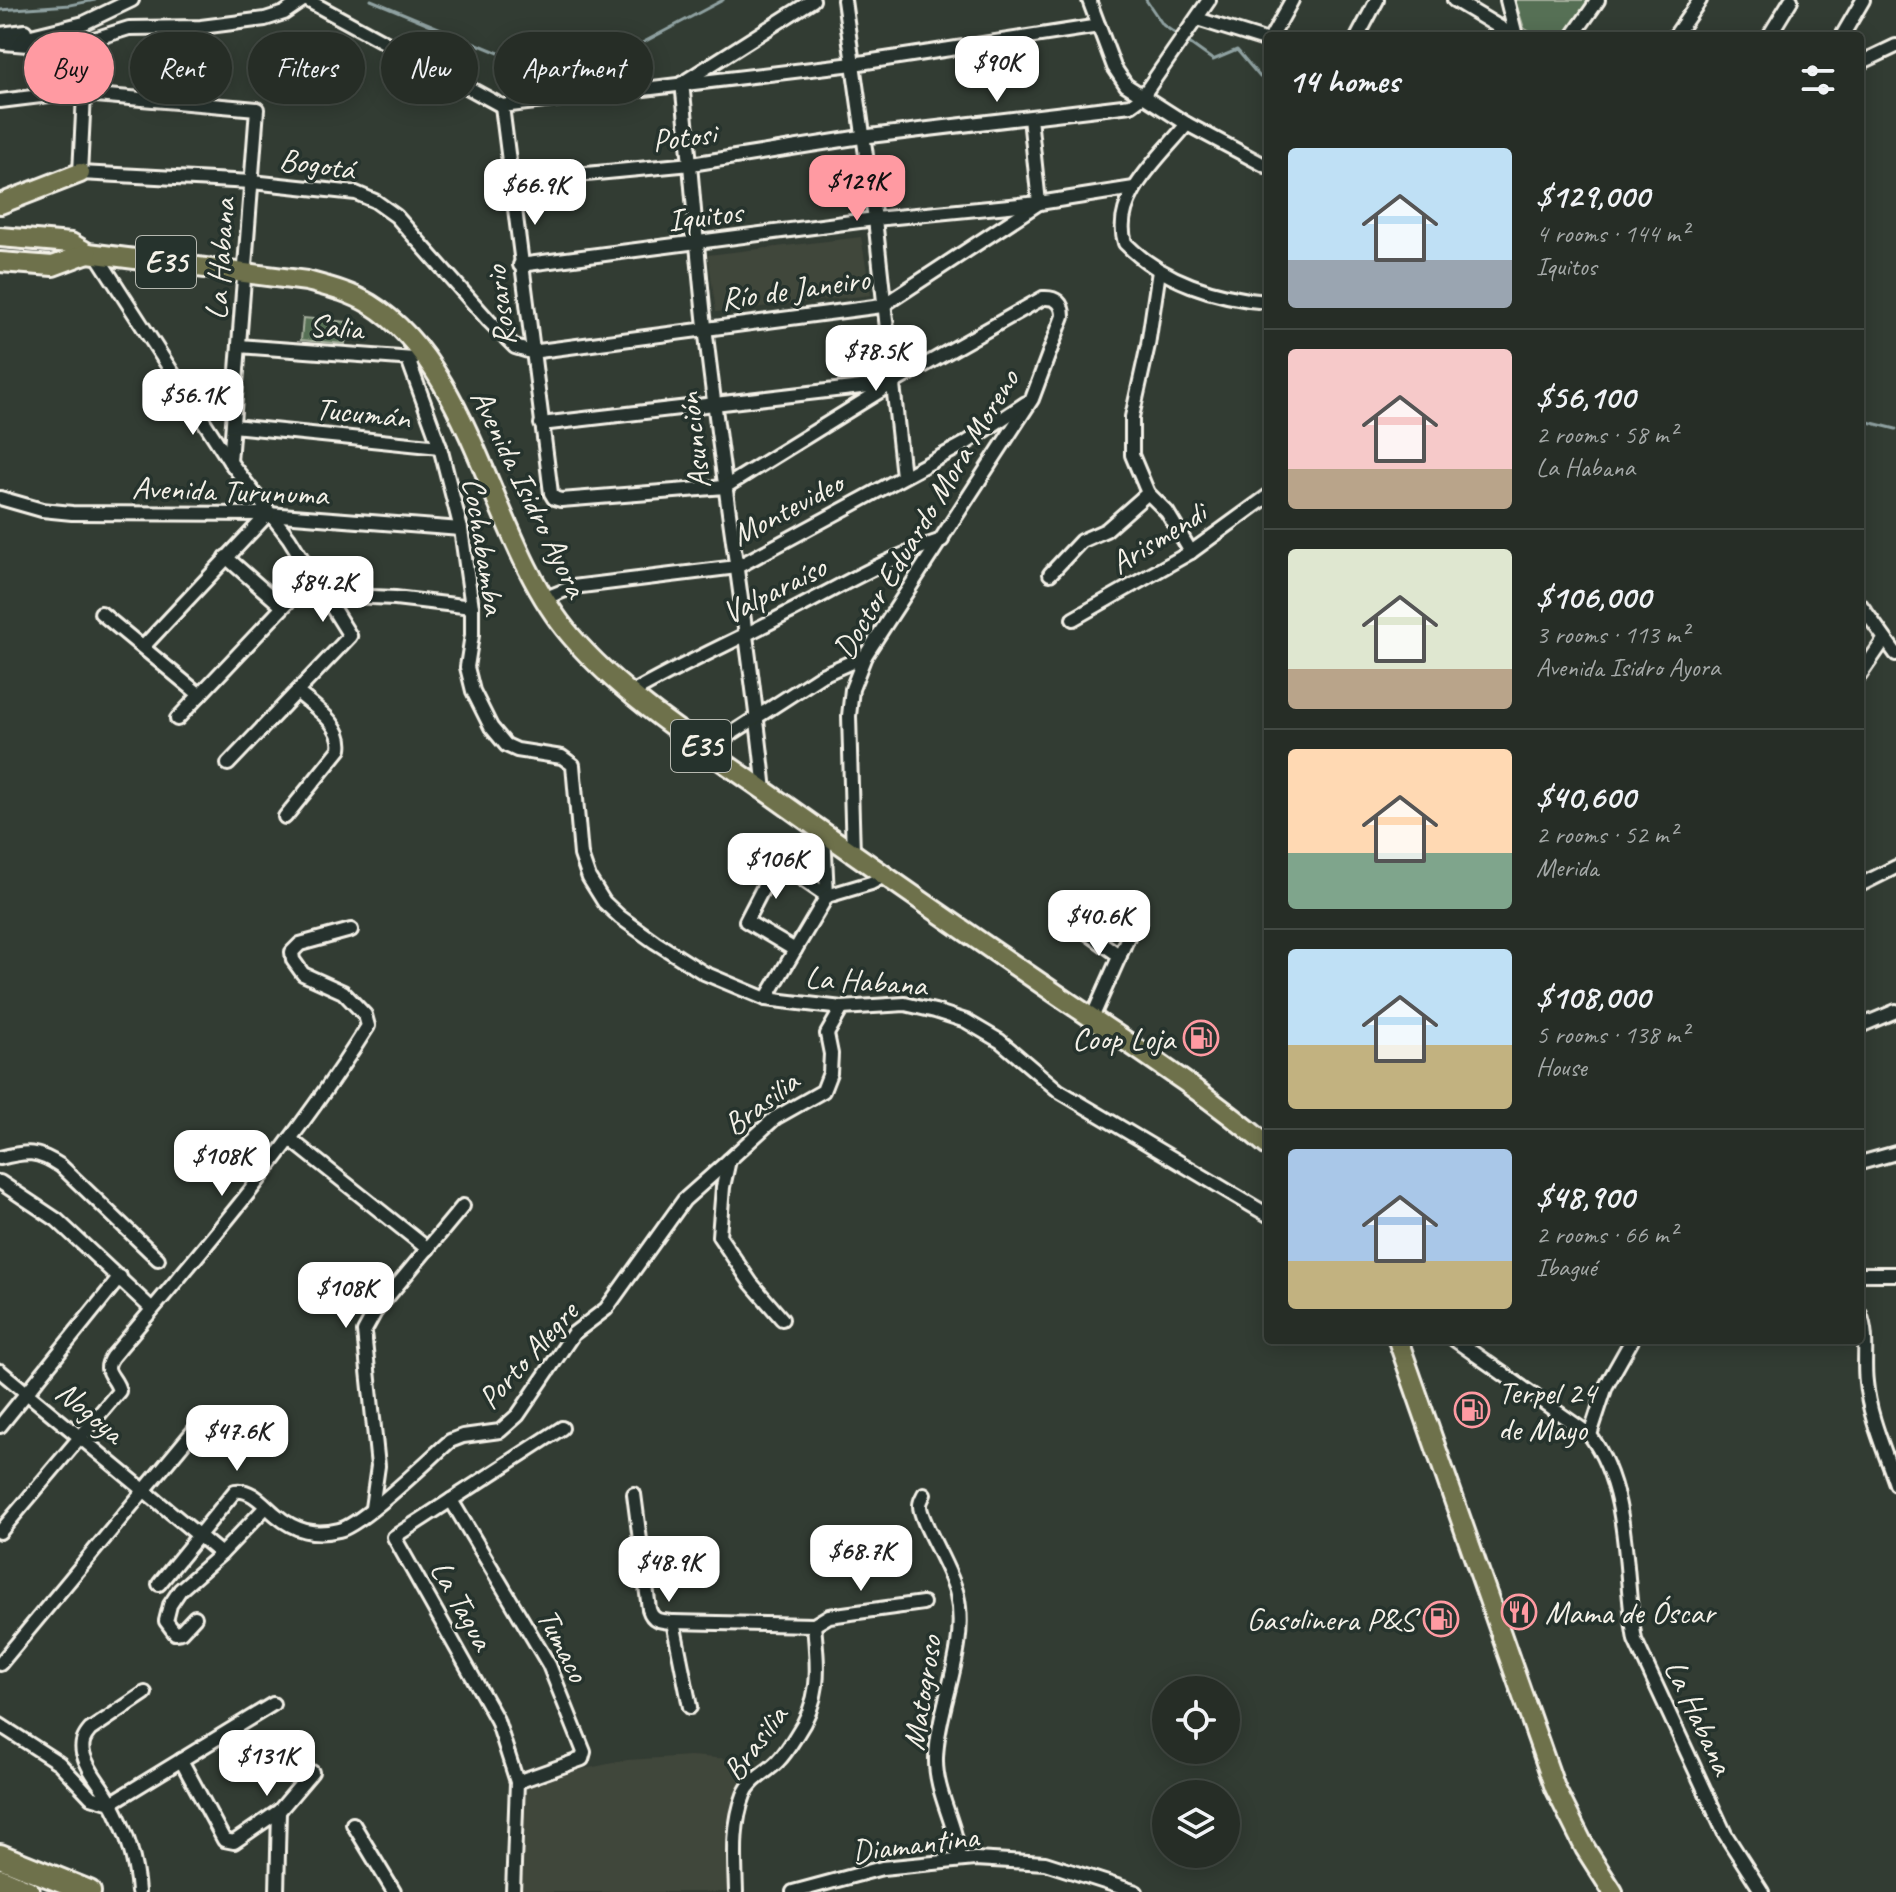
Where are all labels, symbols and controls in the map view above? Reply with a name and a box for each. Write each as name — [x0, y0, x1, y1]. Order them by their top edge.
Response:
chip: Buy — [24, 32, 114, 104]
chip: Rent — [130, 32, 232, 104]
chip: Filters — [248, 32, 365, 104]
chip: New — [381, 32, 478, 104]
chip: Apartment — [494, 32, 653, 104]
pin: $90K — [950, 36, 1044, 104]
text: $90K — [973, 45, 1021, 78]
icon: filters — [1796, 58, 1840, 102]
text: 14 homes — [1288, 59, 1399, 102]
street label: Potosi — [650, 112, 722, 161]
street label: Bogotá — [277, 138, 360, 190]
pin: $129K — [801, 155, 913, 223]
pin: $66.9K — [470, 159, 600, 227]
text: $129K — [827, 164, 887, 197]
text: $66.9K — [502, 168, 568, 201]
text: $129,000 — [1536, 174, 1649, 217]
icon: home — [1352, 180, 1448, 276]
street label: Iquitos — [666, 191, 748, 241]
street label: La Habana — [195, 195, 245, 321]
text: 4 rooms · 144 m² — [1536, 217, 1688, 250]
road number: E35 — [136, 236, 196, 288]
text: Iquitos — [1536, 250, 1597, 283]
street label: Río de Janeiro — [718, 258, 874, 320]
street label: Rosario — [475, 262, 525, 349]
street label: Salia — [308, 305, 367, 350]
pin: $78.5K — [811, 325, 941, 393]
text: $78.5K — [844, 334, 908, 367]
street label: Doctor Eduardo Mora Moreno — [823, 360, 1030, 666]
pin: $56.1K — [128, 369, 258, 437]
text: $56,100 — [1536, 375, 1635, 418]
text: $56.1K — [160, 378, 226, 411]
icon: home — [1352, 381, 1448, 477]
street label: Avenida Isidro Ayora — [461, 382, 598, 606]
street label: Tucumán — [314, 388, 414, 439]
street label: Asunción — [668, 389, 720, 491]
text: 2 rooms · 58 m² — [1536, 418, 1677, 451]
text: La Habana — [1536, 451, 1635, 484]
street label: Montevideo — [724, 461, 853, 555]
street label: Avenida Turunuma — [131, 467, 331, 515]
street label: Cochabamba — [453, 475, 515, 619]
street label: Arismendi — [1102, 491, 1217, 583]
street label: Valparaíso — [715, 546, 834, 634]
pin: $84.2K — [258, 556, 388, 624]
text: $84.2K — [290, 565, 356, 598]
text: $106,000 — [1536, 575, 1651, 618]
icon: home — [1352, 581, 1448, 677]
text: 3 rooms · 113 m² — [1536, 618, 1688, 651]
text: Avenida Isidro Ayora — [1536, 651, 1720, 684]
road number: E35 — [671, 720, 731, 772]
text: $40,600 — [1536, 775, 1635, 818]
icon: home — [1352, 781, 1448, 877]
text: 2 rooms · 52 m² — [1536, 818, 1677, 851]
pin: $106K — [720, 833, 832, 901]
text: $106K — [746, 842, 806, 875]
text: Merida — [1536, 851, 1598, 884]
pin: $40.6K — [1034, 890, 1164, 958]
text: $40.6K — [1066, 899, 1132, 932]
street label: La Habana — [804, 956, 930, 1006]
text: $108,000 — [1536, 975, 1650, 1018]
icon: home — [1352, 981, 1448, 1077]
place label: Coop Loja — [1072, 1018, 1177, 1059]
text: 5 rooms · 138 m² — [1536, 1018, 1688, 1051]
fuel station icon: Coop Loja — [1182, 1019, 1220, 1057]
text: House — [1536, 1051, 1587, 1084]
street label: Brasilia — [715, 1060, 809, 1145]
pin: $108K — [166, 1130, 278, 1198]
text: $108K — [192, 1139, 252, 1172]
text: $48,900 — [1536, 1175, 1634, 1218]
icon: home — [1352, 1181, 1448, 1277]
text: 2 rooms · 66 m² — [1536, 1218, 1677, 1251]
text: Ibagué — [1536, 1251, 1596, 1284]
pin: $108K — [290, 1262, 402, 1330]
text: $108K — [316, 1271, 376, 1304]
street label: Porto Alegre — [469, 1290, 589, 1418]
street label: Nogoya — [47, 1371, 135, 1454]
place label: Terpel 24 de Mayo — [1498, 1372, 1600, 1450]
fuel station icon: Terpel 24 de Mayo — [1453, 1391, 1491, 1429]
pin: $47.6K — [172, 1405, 302, 1473]
text: $47.6K — [204, 1414, 270, 1447]
pin: $68.7K — [796, 1525, 926, 1593]
text: $68.7K — [828, 1534, 894, 1567]
pin: $48.9K — [604, 1536, 734, 1604]
text: $48.9K — [637, 1545, 701, 1578]
street label: La Tagua — [421, 1553, 504, 1659]
place label: Mama de Óscar — [1545, 1592, 1717, 1633]
restaurant icon: Mama de Óscar — [1500, 1593, 1538, 1631]
place label: Gasolinera P&S — [1246, 1599, 1421, 1640]
fuel station icon: Gasolinera P&S — [1422, 1600, 1460, 1638]
street label: Tumaco — [527, 1601, 599, 1690]
street label: Matogroso — [893, 1631, 952, 1753]
street label: La Habana — [1655, 1653, 1744, 1783]
map controls — [1152, 1676, 1240, 1868]
button: locate — [1152, 1676, 1240, 1764]
street label: Brasilia — [713, 1695, 798, 1789]
pin: $131K — [211, 1730, 323, 1798]
text: $131K — [237, 1739, 297, 1772]
button: layers — [1152, 1780, 1240, 1868]
street label: Diamantina — [849, 1816, 983, 1872]

